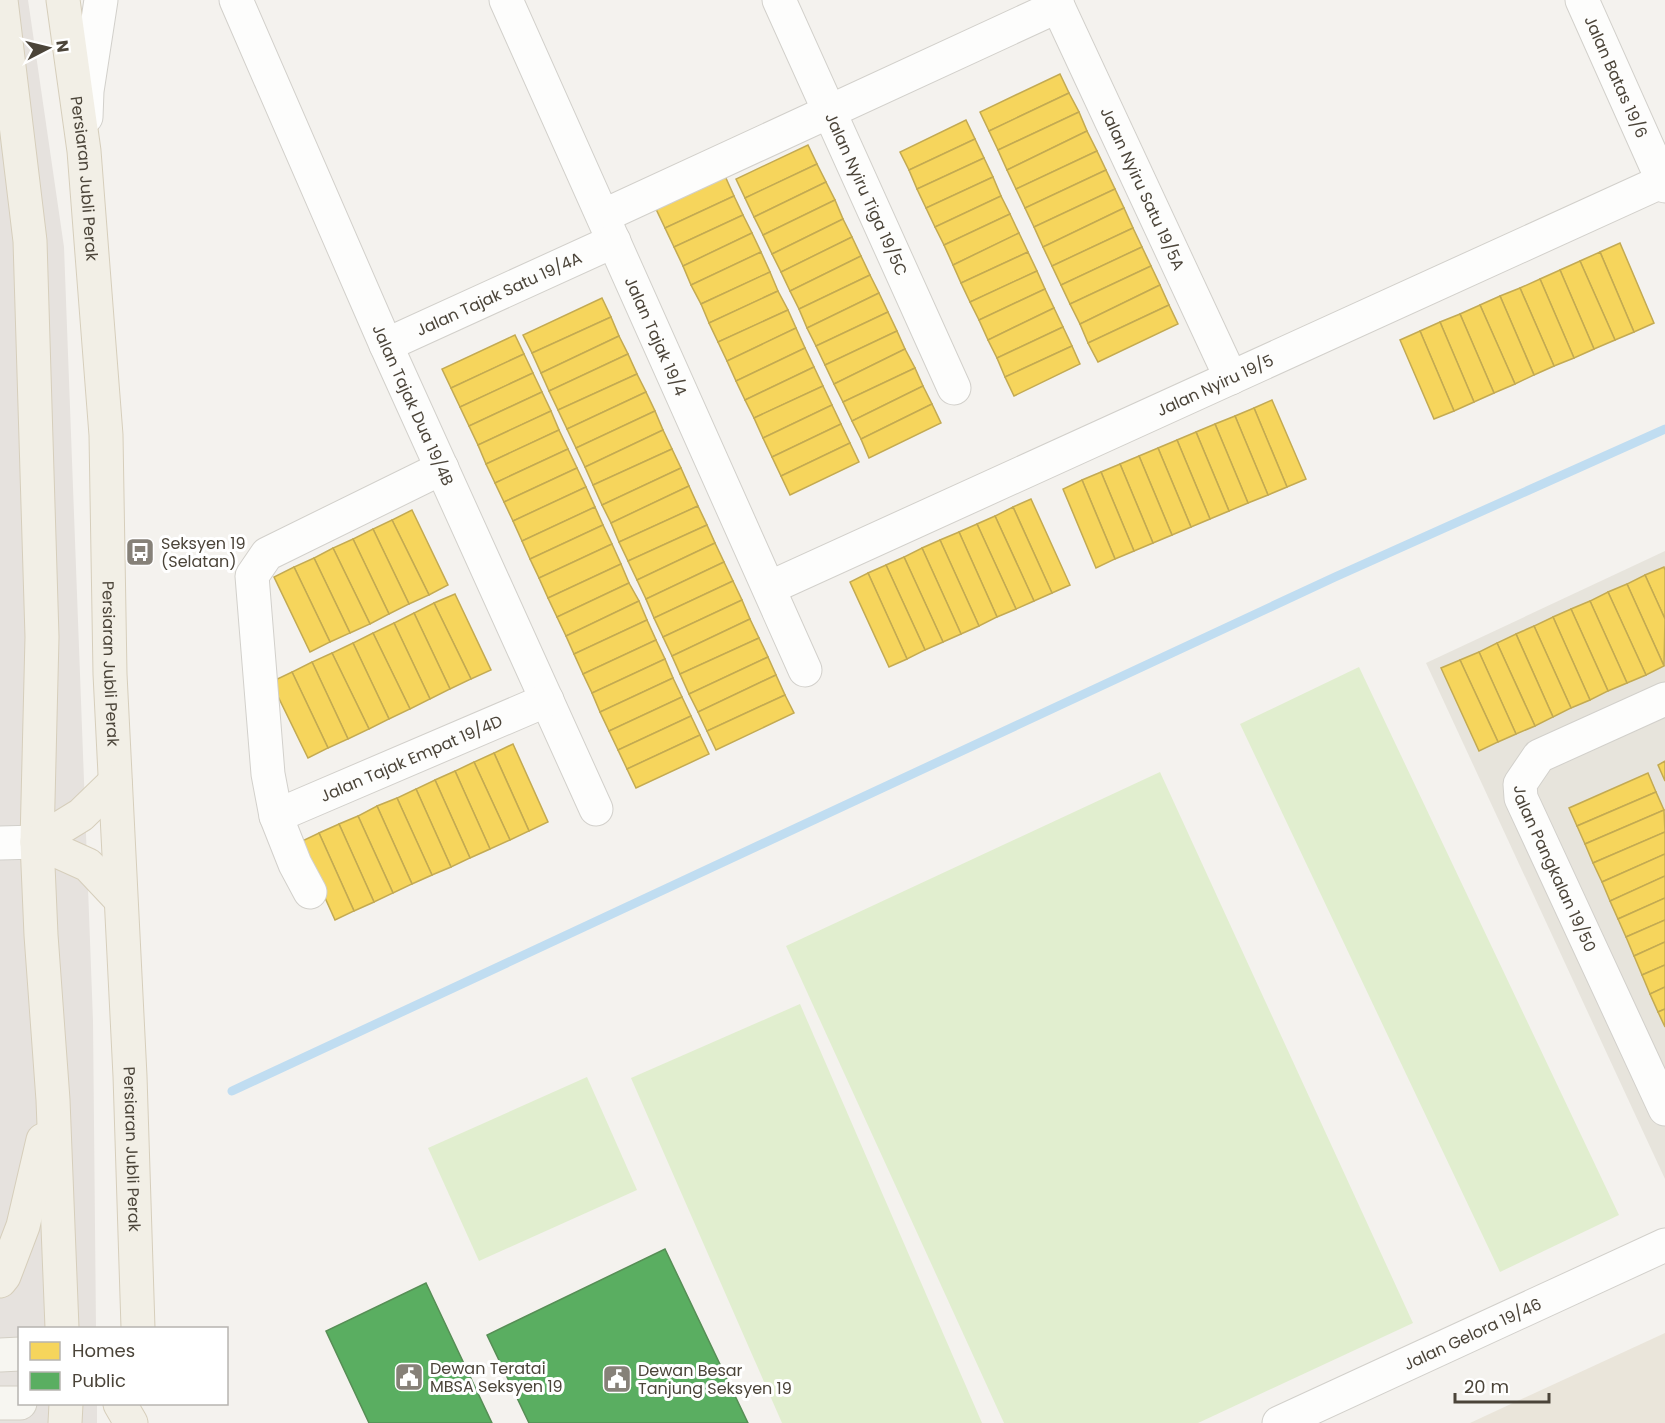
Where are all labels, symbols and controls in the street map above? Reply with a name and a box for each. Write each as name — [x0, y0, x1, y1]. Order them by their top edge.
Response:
street label: Jalan Batas 19/6 — [1578, 12, 1653, 142]
north arrow — [18, 18, 78, 78]
text: N — [50, 39, 75, 54]
street label: Persiaran Jubli Perak — [65, 95, 104, 263]
street label: Jalan Nyiru Satu 19/5A — [1094, 103, 1190, 274]
street label: Jalan Nyiru Tiga 19/5C — [819, 109, 913, 280]
street label: Jalan Tajak Satu 19/4A — [412, 246, 586, 342]
street label: Jalan Tajak 19/4 — [619, 273, 692, 400]
street label: Jalan Tajak Dua 19/4B — [366, 321, 459, 490]
street label: Jalan Nyiru 19/5 — [1153, 349, 1277, 422]
place label: Seksyen 19 (Selatan) — [161, 532, 246, 573]
bus stop icon: Seksyen 19 (Selatan) — [124, 536, 156, 568]
street label: Persiaran Jubli Perak — [96, 581, 125, 748]
street label: Jalan Tajak Empat 19/4D — [317, 709, 506, 808]
street label: Jalan Pangkalan 19/50 — [1508, 785, 1602, 956]
street label: Persiaran Jubli Perak — [118, 1066, 146, 1233]
street label: Jalan Gelora 19/46 — [1400, 1293, 1545, 1376]
legend — [18, 1327, 228, 1405]
text: Homes — [72, 1338, 135, 1363]
place label: Dewan Teratai MBSA Seksyen 19 — [430, 1357, 563, 1398]
place label: Dewan Besar Tanjung Seksyen 19 — [638, 1359, 792, 1400]
public building icon: Dewan Teratai MBSA Seksyen 19 — [393, 1361, 425, 1393]
public building icon: Dewan Besar Tanjung Seksyen 19 — [601, 1363, 633, 1395]
scale bar — [1455, 1366, 1550, 1404]
text: Public — [72, 1368, 126, 1393]
text: 20 m — [1464, 1374, 1509, 1399]

